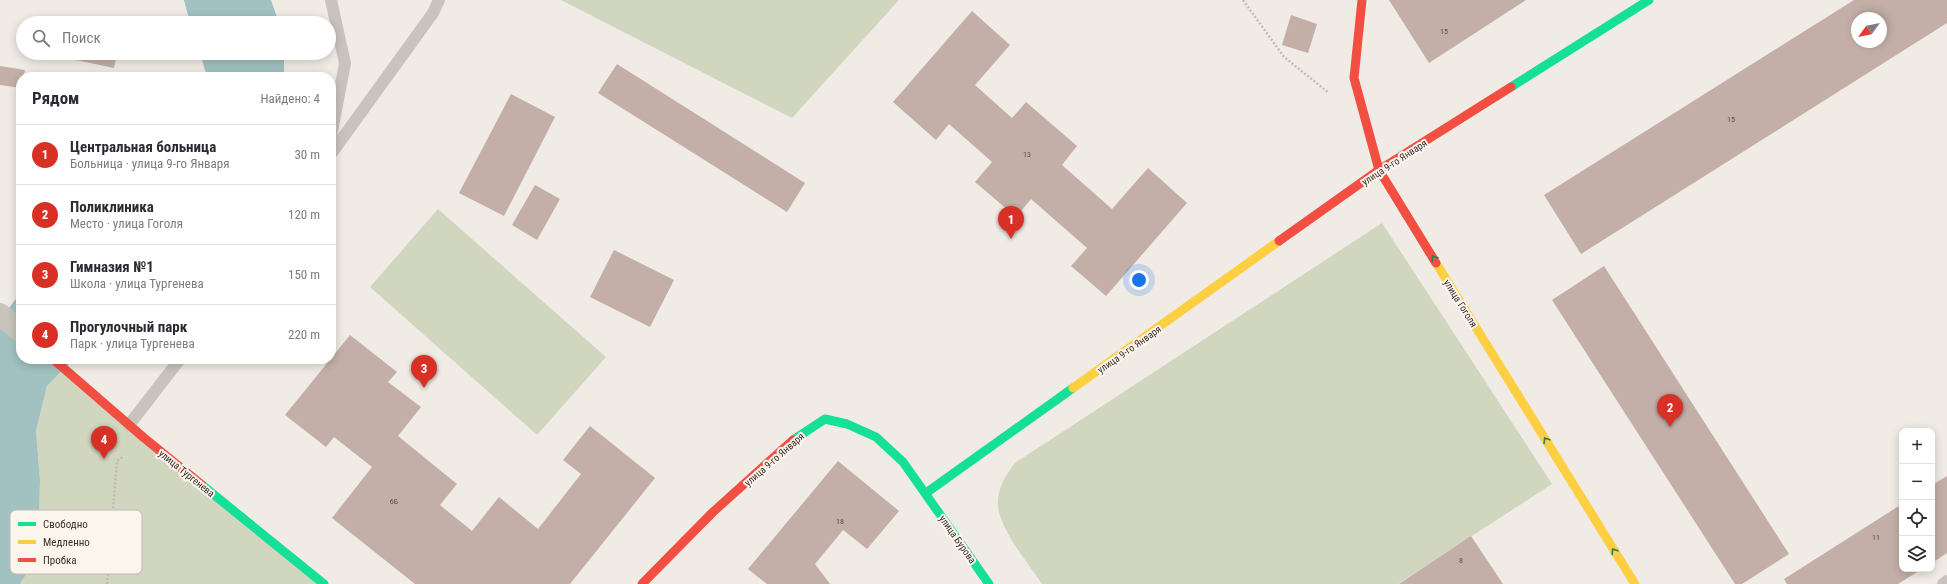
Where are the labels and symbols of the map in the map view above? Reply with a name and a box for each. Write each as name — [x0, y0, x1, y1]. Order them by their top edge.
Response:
north arrow — [1851, 12, 1887, 48]
house number: 15 — [1440, 27, 1448, 36]
house number: 15 — [1727, 115, 1735, 124]
street label: улица 9-го Января — [1360, 137, 1429, 187]
house number: 13 — [1023, 150, 1031, 159]
pin: 1 — [998, 206, 1024, 239]
one-way arrow — [1431, 255, 1438, 262]
your location — [1129, 270, 1149, 290]
street label: улица Гоголя — [1442, 277, 1480, 329]
street label: улица 9-го Января — [1095, 323, 1163, 375]
pin: 3 — [411, 355, 437, 388]
pin: 2 — [1657, 394, 1683, 427]
pin: 4 — [91, 426, 117, 459]
street label: улица 9-го Января — [742, 430, 806, 488]
one-way arrow — [1543, 437, 1551, 444]
street label: улица Тургенева — [157, 448, 217, 499]
house number: 6Б — [390, 497, 399, 506]
legend — [10, 510, 142, 574]
street label: улица Бурова — [937, 513, 978, 566]
house number: 18 — [836, 517, 844, 526]
text: Свободно — [43, 518, 88, 531]
house number: 11 — [1872, 533, 1880, 542]
text: Медленно — [43, 536, 90, 549]
one-way arrow — [1611, 548, 1619, 555]
text: Пробка — [43, 554, 77, 567]
house number: 8 — [1459, 556, 1463, 565]

